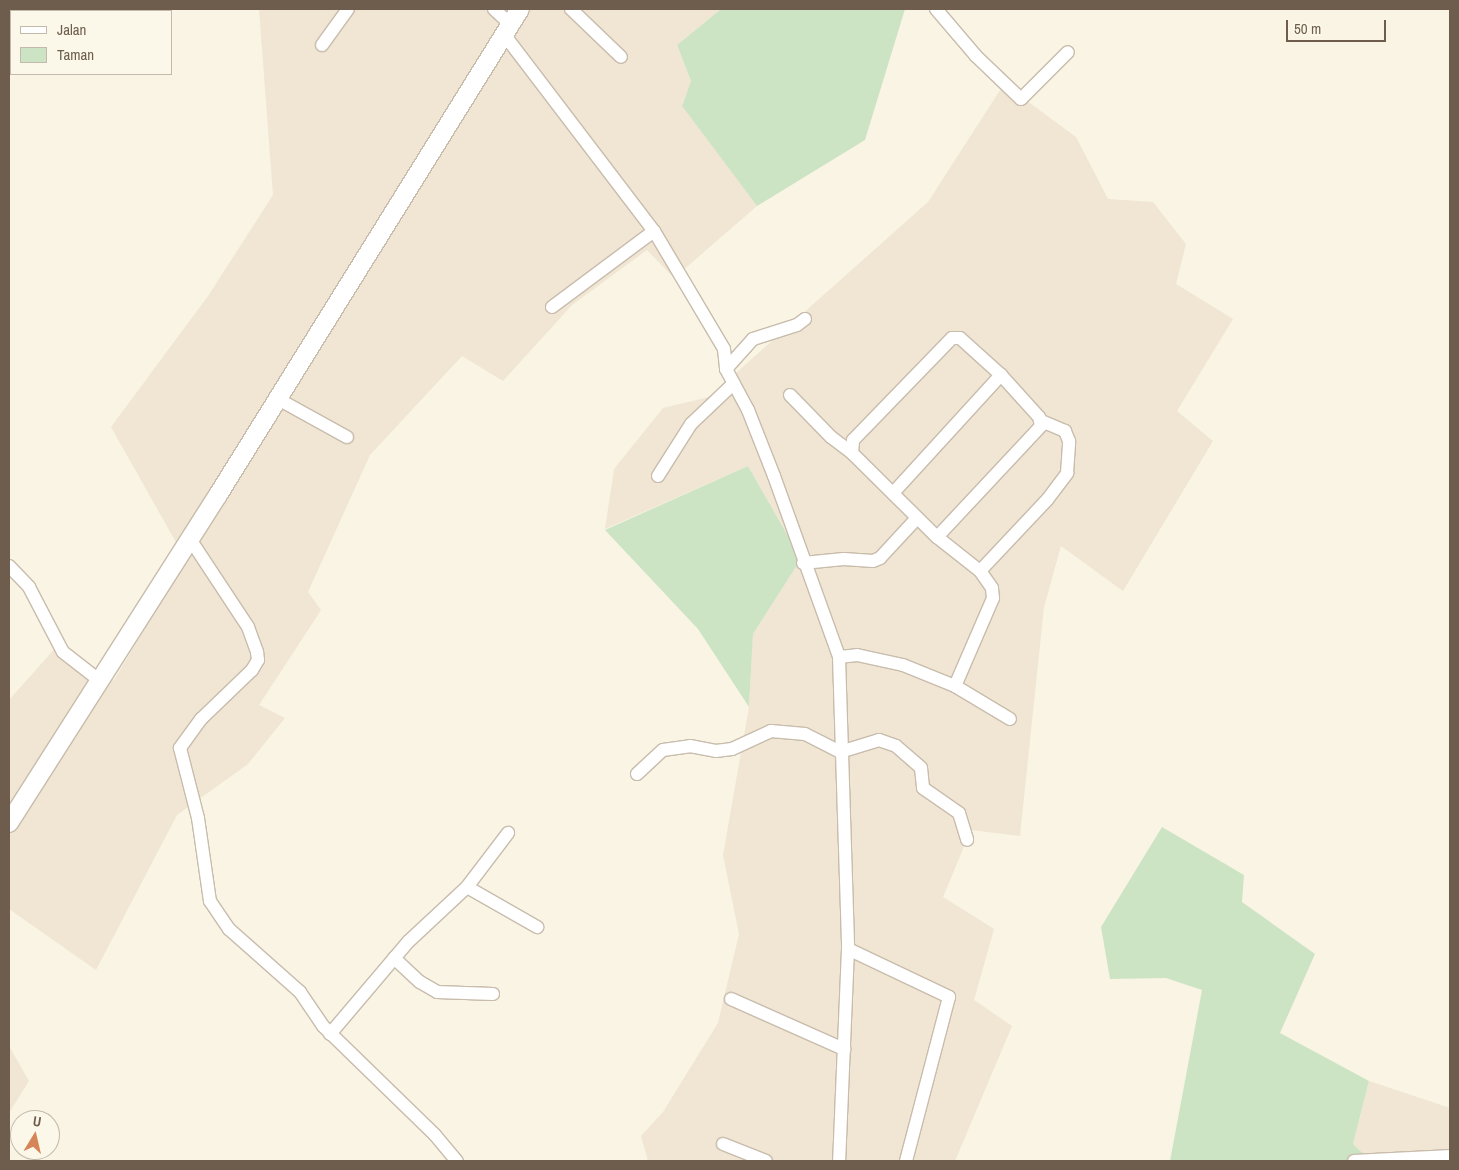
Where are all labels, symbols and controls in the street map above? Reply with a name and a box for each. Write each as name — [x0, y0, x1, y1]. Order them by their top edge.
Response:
legend — [10, 10, 172, 75]
scale bar — [1289, 10, 1389, 42]
text: 50 m — [1294, 18, 1321, 39]
text: Jalan — [57, 19, 86, 40]
text: Taman — [57, 44, 94, 65]
north arrow — [10, 1110, 60, 1160]
text: U — [32, 1112, 43, 1131]

